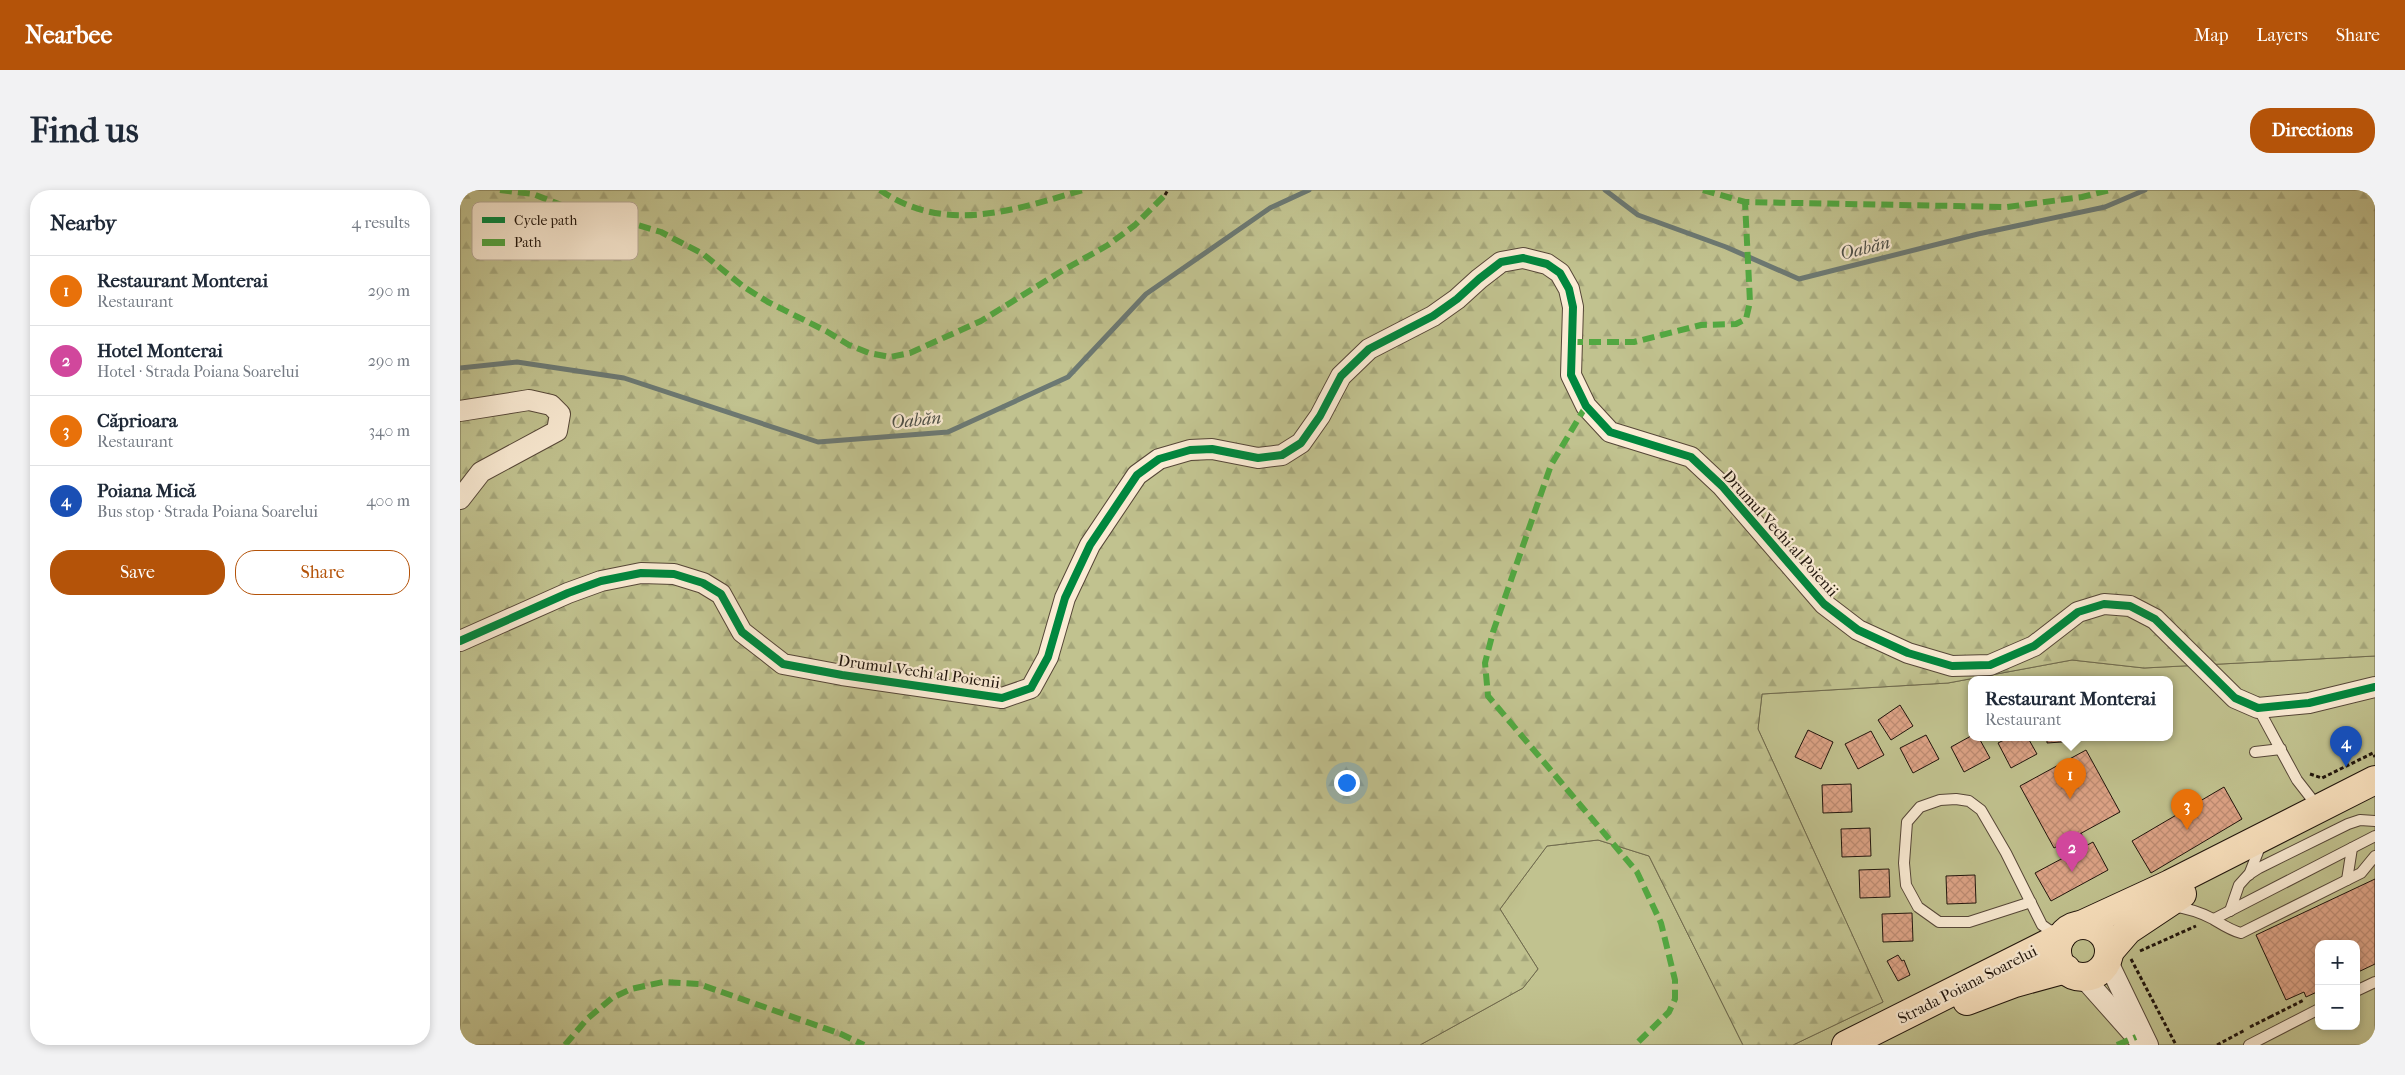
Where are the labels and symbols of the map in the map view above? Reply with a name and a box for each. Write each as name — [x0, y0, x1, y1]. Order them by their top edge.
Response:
legend — [472, 202, 638, 260]
text: Cycle path — [514, 212, 578, 229]
water label: Oabăn — [1838, 232, 1892, 265]
text: Path — [514, 234, 542, 251]
water label: Oabăn — [890, 407, 942, 434]
street label: Drumul Vechi al Poienii — [1719, 466, 1843, 601]
street label: Drumul Vechi al Poienii — [837, 651, 1002, 692]
pin: 4 — [2330, 726, 2362, 767]
pin: 1 — [2054, 758, 2086, 799]
your location — [1334, 770, 1360, 796]
pin: 3 — [2171, 789, 2203, 830]
pin: 2 — [2056, 831, 2088, 872]
street label: Strada Poiana Soarelui — [1894, 941, 2040, 1028]

